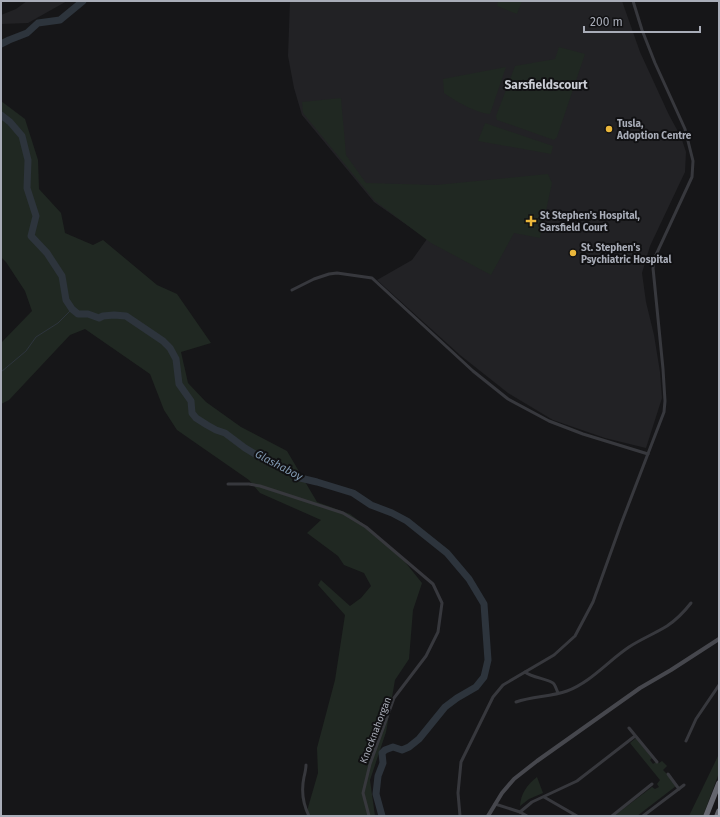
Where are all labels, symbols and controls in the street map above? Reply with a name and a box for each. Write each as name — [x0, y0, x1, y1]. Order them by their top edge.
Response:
scale bar — [584, 8, 700, 34]
text: 200 m — [590, 15, 623, 29]
district label: Sarsfieldscourt — [504, 78, 588, 92]
place label: Tusla, Adoption Centre — [616, 118, 692, 142]
marker: Tusla, Adoption Centre — [604, 124, 614, 134]
place label: St Stephen's Hospital, Sarsfield Court — [540, 210, 641, 234]
marker: St Stephen's Hospital, Sarsfield Court — [525, 215, 537, 227]
place label: St. Stephen's Psychiatric Hospital — [581, 242, 671, 266]
marker: St. Stephen's Psychiatric Hospital — [568, 248, 578, 258]
water label: Glashaboy — [253, 447, 305, 484]
street label: Knocknahorgan — [358, 695, 394, 765]

